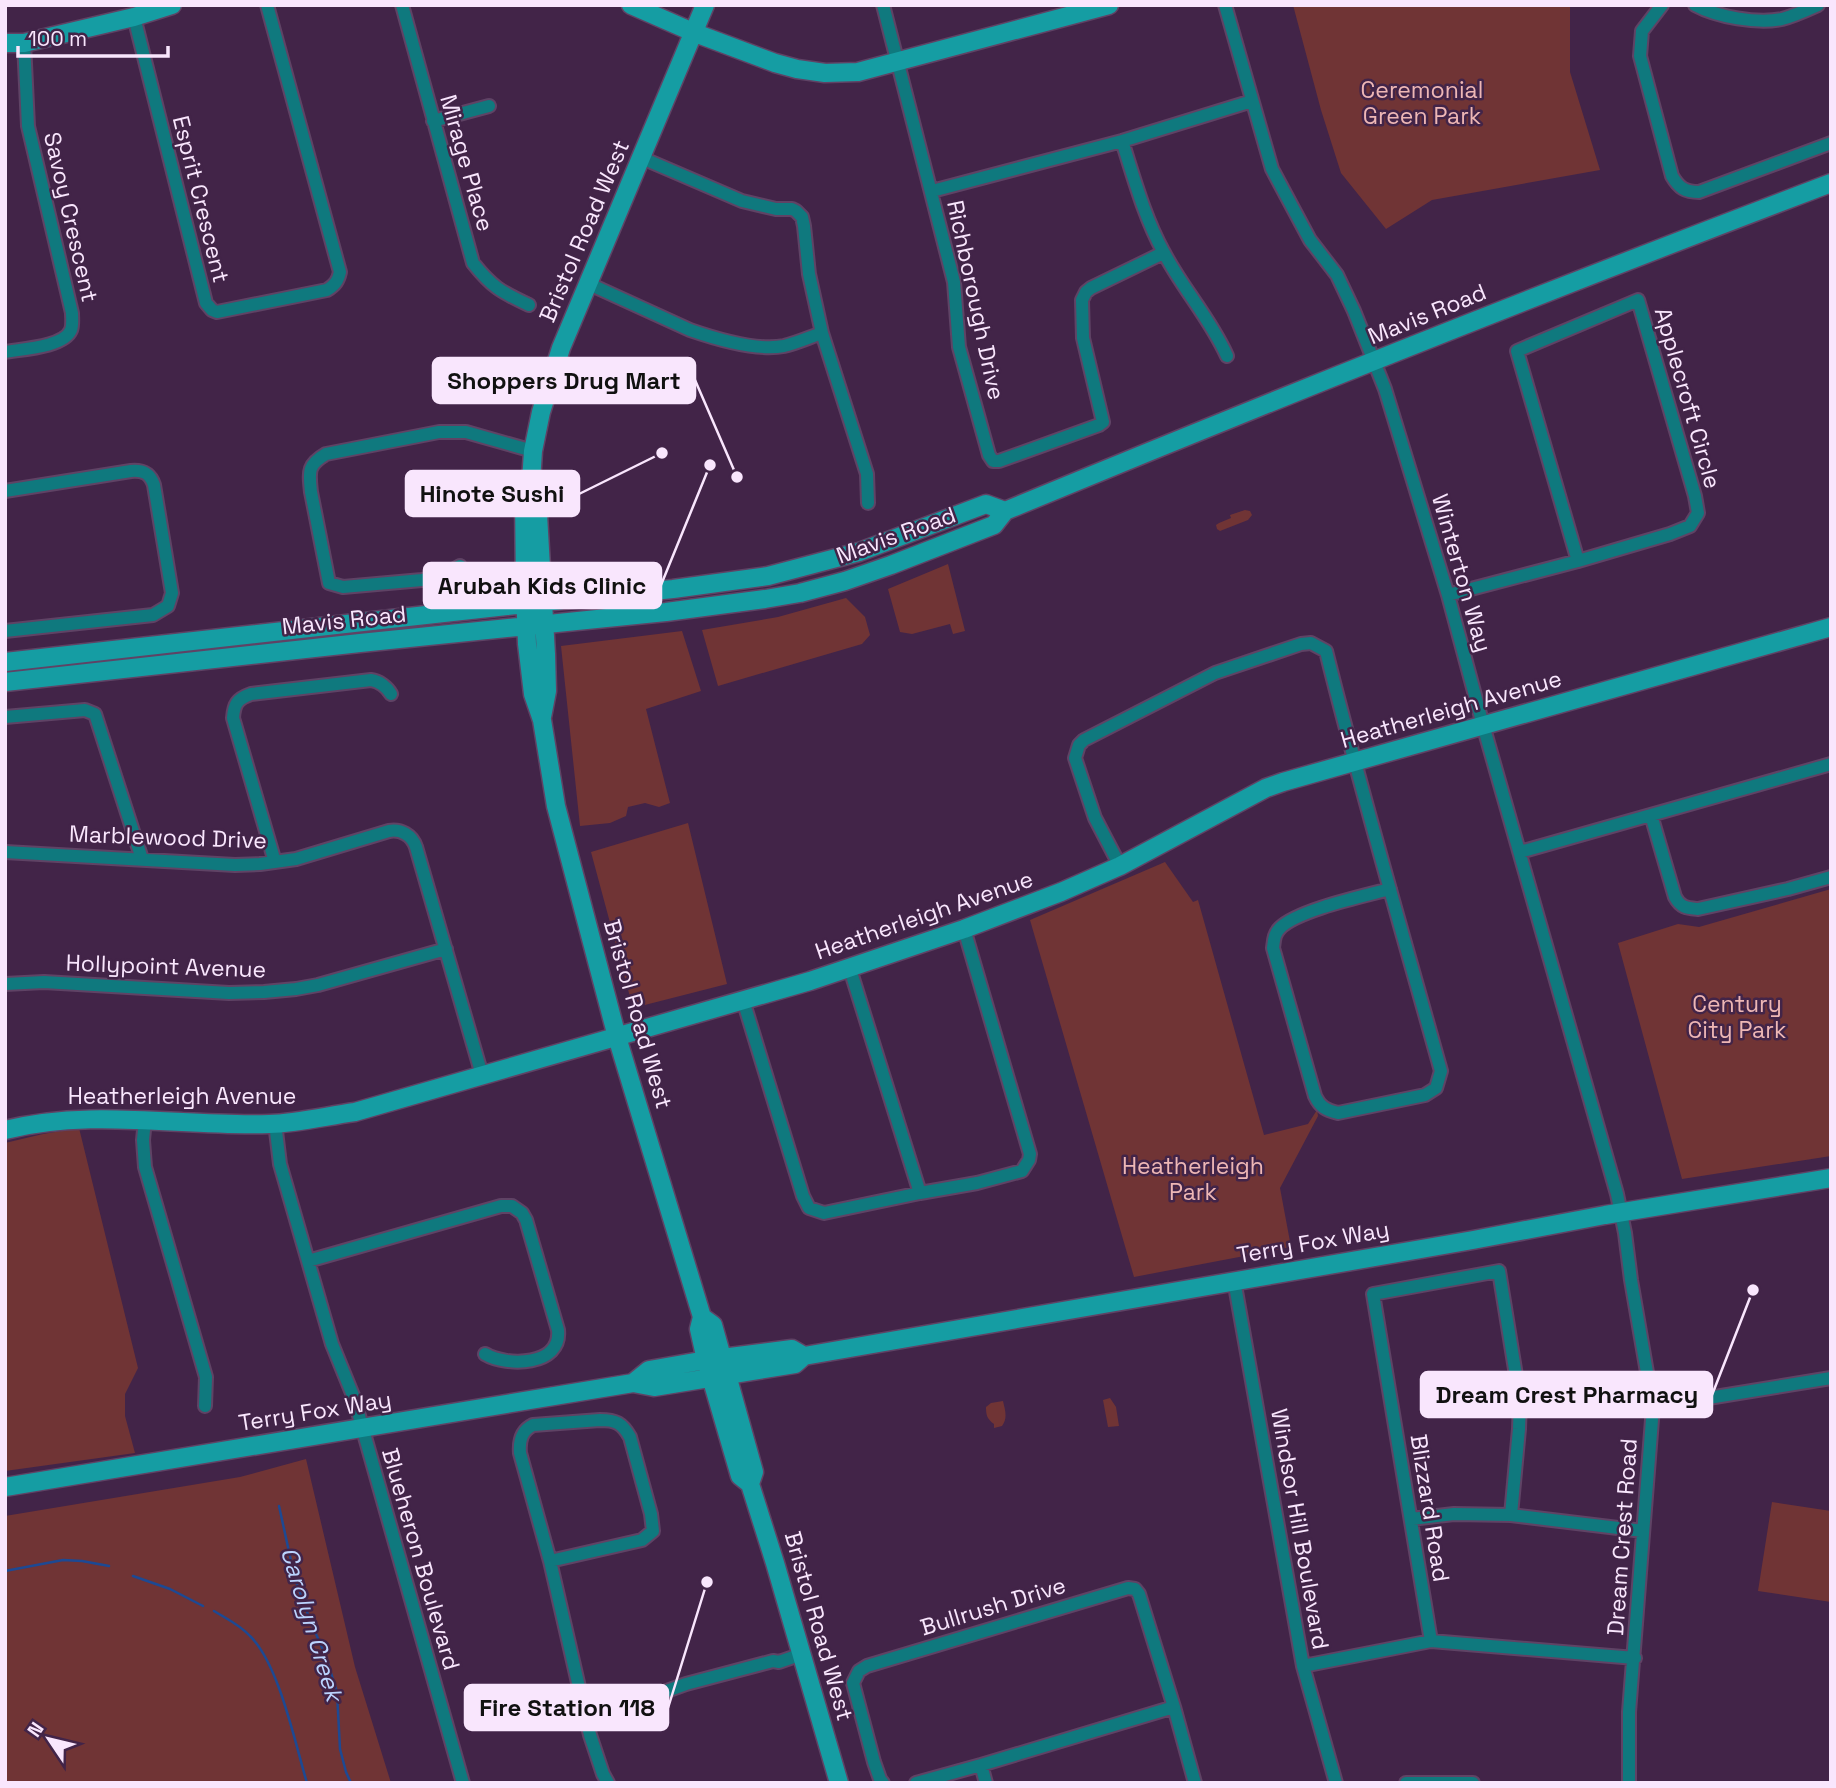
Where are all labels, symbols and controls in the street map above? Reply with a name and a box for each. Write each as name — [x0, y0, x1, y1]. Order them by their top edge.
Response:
scale bar — [18, 14, 168, 58]
text: 100 m — [28, 25, 87, 52]
park label: Ceremonial Green Park — [1361, 75, 1483, 131]
street label: Mirage Place — [433, 91, 501, 235]
street label: Esprit Crescent — [166, 112, 236, 286]
street label: Savoy Crescent — [37, 129, 105, 305]
street label: Bristol Road West — [532, 135, 636, 327]
street label: Richborough Drive — [940, 197, 1012, 403]
street label: Mavis Road — [1363, 277, 1491, 351]
street label: Applecroft Circle — [1648, 304, 1728, 492]
callout: Shoppers Drug Mart — [433, 358, 695, 403]
text: Shoppers Drug Mart — [447, 365, 681, 396]
callout: Hinote Sushi — [406, 471, 579, 516]
text: Hinote Sushi — [420, 478, 564, 509]
street label: Winterton Way — [1425, 490, 1499, 656]
street label: Mavis Road — [832, 500, 960, 570]
callout: Arubah Kids Clinic — [424, 563, 661, 608]
text: Arubah Kids Clinic — [438, 570, 646, 601]
street label: Mavis Road — [280, 599, 408, 641]
street label: Heatherleigh Avenue — [1337, 663, 1565, 755]
street label: Marblewood Drive — [68, 819, 268, 855]
street label: Heatherleigh Avenue — [811, 864, 1037, 966]
street label: Bristol Road West — [597, 916, 679, 1112]
street label: Hollypoint Avenue — [65, 948, 267, 984]
park label: Century City Park — [1688, 989, 1786, 1045]
street label: Heatherleigh Avenue — [68, 1081, 296, 1111]
park label: Heatherleigh Park — [1122, 1151, 1264, 1207]
street label: Terry Fox Way — [1234, 1214, 1392, 1270]
callout: Dream Crest Pharmacy — [1421, 1372, 1712, 1417]
text: Dream Crest Pharmacy — [1436, 1379, 1698, 1410]
street label: Terry Fox Way — [237, 1384, 393, 1438]
street label: Windsor Hill Boulevard — [1264, 1406, 1336, 1652]
street label: Blizzard Road — [1404, 1432, 1456, 1584]
street label: Dream Crest Road — [1600, 1437, 1644, 1637]
street label: Blueheron Boulevard — [375, 1445, 467, 1673]
street label: Bristol Road West — [778, 1528, 860, 1724]
water label: Carolyn Creek — [274, 1543, 351, 1708]
street label: Bullrush Drive — [917, 1570, 1069, 1642]
callout: Fire Station 118 — [465, 1685, 668, 1730]
text: Fire Station 118 — [479, 1692, 655, 1723]
north arrow — [14, 1704, 84, 1774]
text: N — [22, 1717, 49, 1742]

